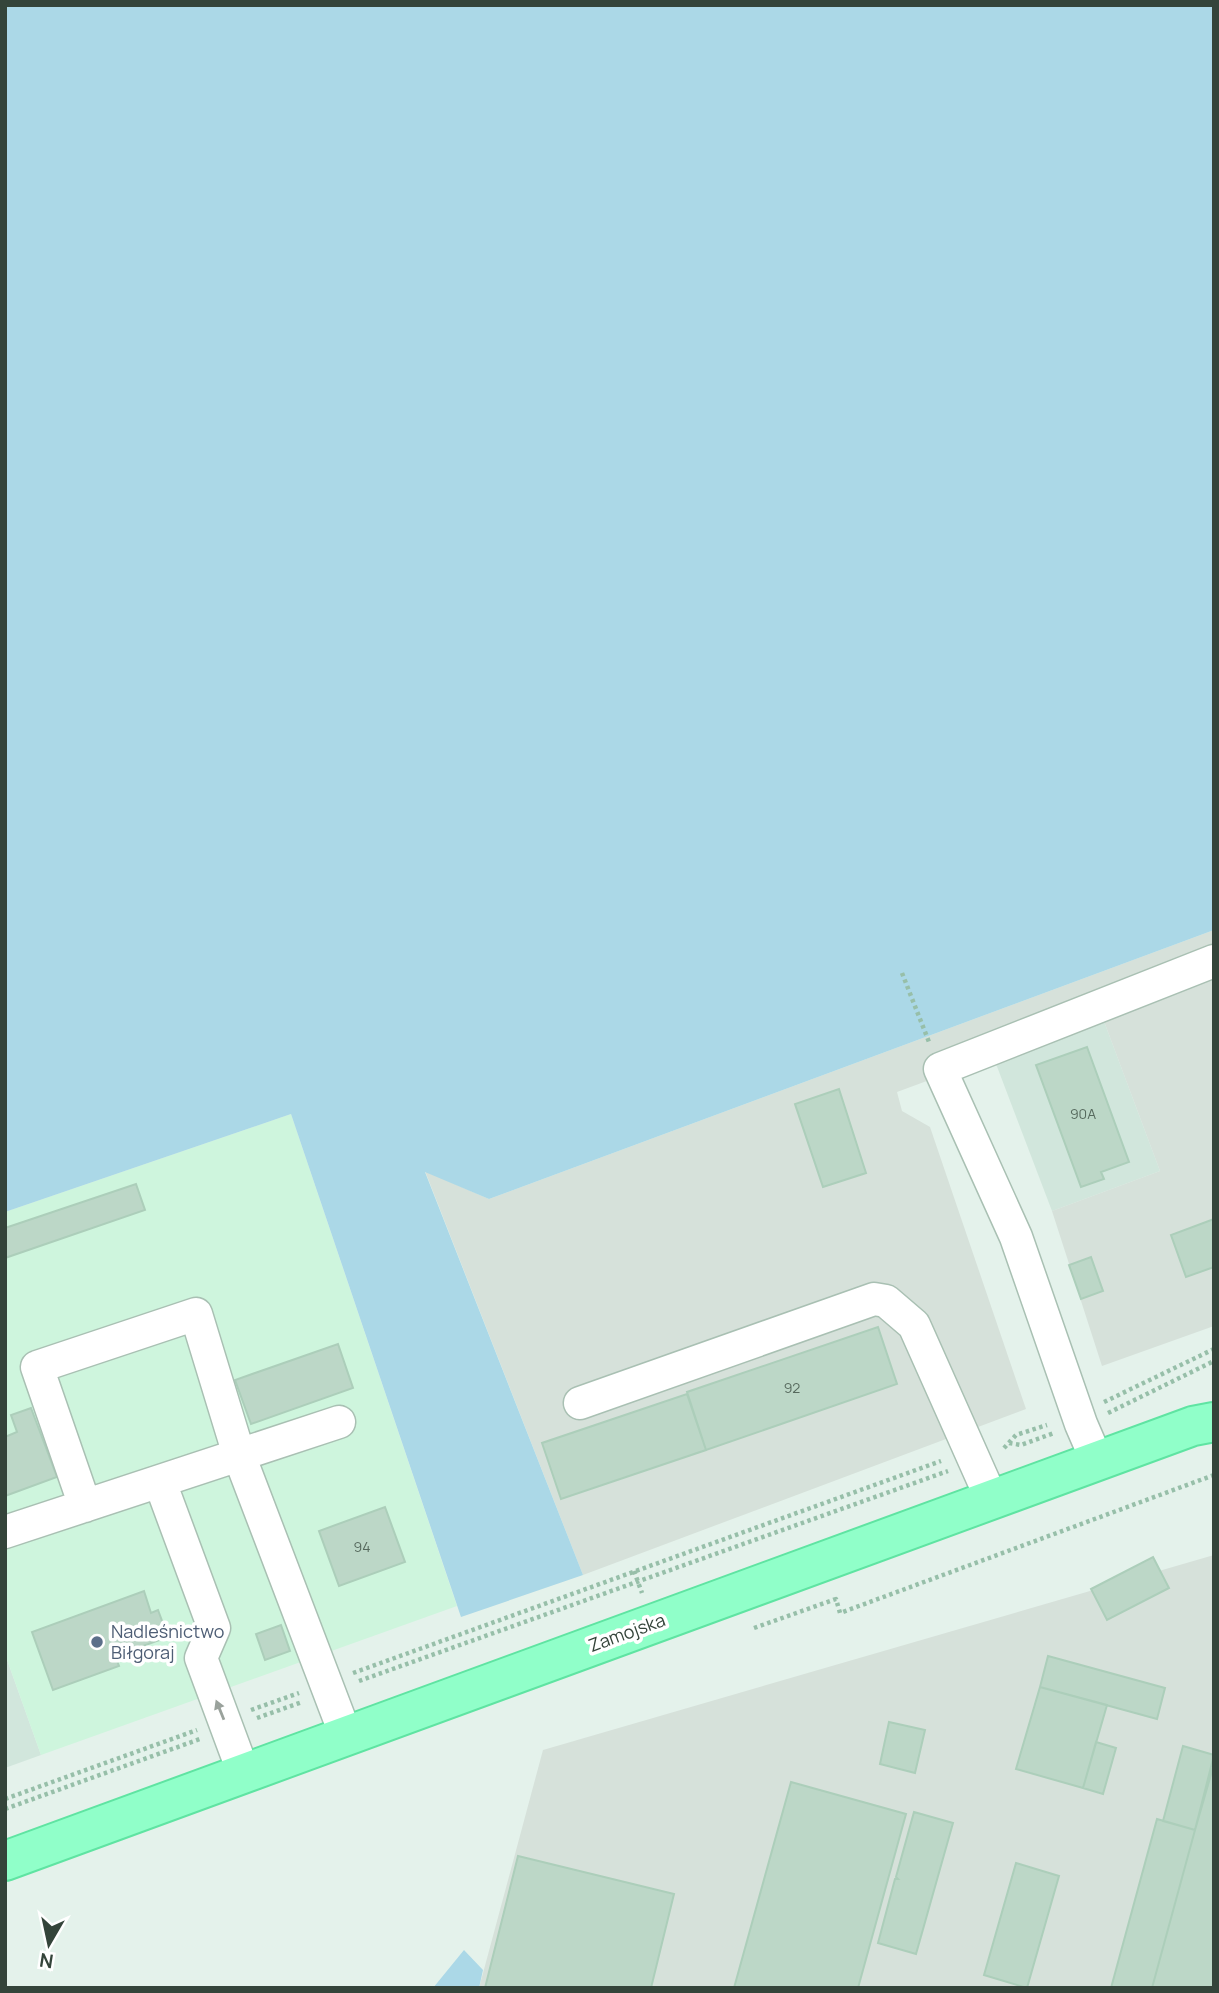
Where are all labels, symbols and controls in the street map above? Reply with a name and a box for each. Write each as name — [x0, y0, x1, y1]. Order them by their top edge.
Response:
house number: 90A — [1070, 1104, 1096, 1123]
house number: 92 — [784, 1378, 800, 1397]
house number: 94 — [354, 1537, 370, 1556]
street label: Zamojska — [585, 1607, 668, 1657]
place label: Nadleśnictwo Biłgoraj — [111, 1619, 224, 1664]
marker: Nadleśnictwo Biłgoraj — [89, 1634, 105, 1650]
one-way arrow — [215, 1699, 226, 1720]
north arrow — [14, 1909, 84, 1979]
text: N — [38, 1947, 55, 1975]

